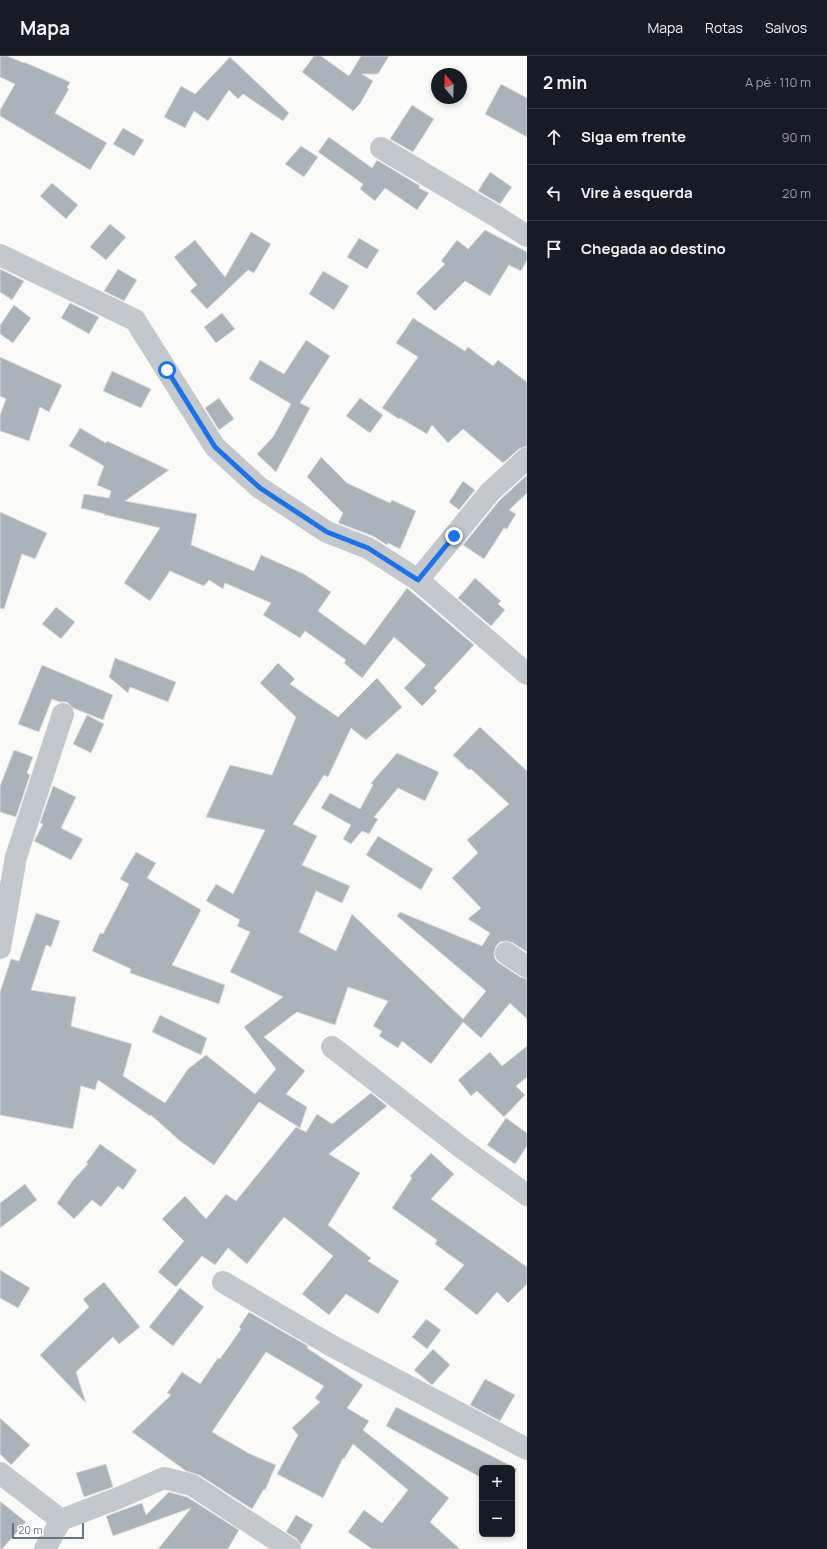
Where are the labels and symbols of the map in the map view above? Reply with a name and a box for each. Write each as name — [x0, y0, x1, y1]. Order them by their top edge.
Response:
north arrow — [431, 68, 467, 104]
route start — [158, 361, 176, 379]
route end — [445, 527, 463, 545]
scale bar — [12, 1521, 84, 1540]

